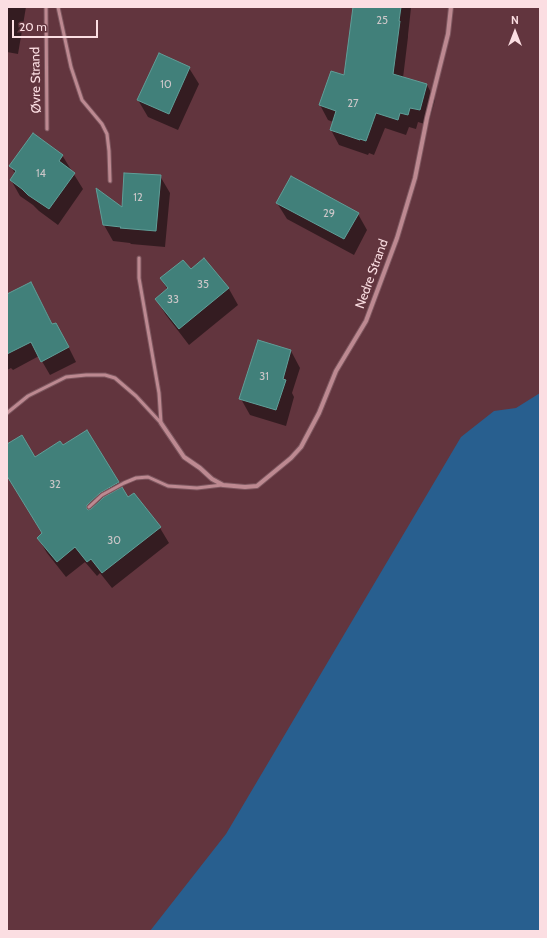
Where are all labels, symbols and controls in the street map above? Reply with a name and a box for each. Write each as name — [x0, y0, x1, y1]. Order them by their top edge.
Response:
scale bar — [14, 12, 100, 38]
north arrow — [495, 12, 535, 52]
text: N — [511, 13, 519, 27]
house number: 25 — [376, 14, 388, 28]
text: 20 m — [19, 19, 47, 34]
street label: Øvre Strand — [28, 47, 44, 113]
house number: 10 — [160, 78, 172, 92]
house number: 27 — [347, 97, 359, 111]
house number: 14 — [36, 167, 46, 181]
house number: 12 — [133, 191, 143, 205]
house number: 29 — [323, 207, 335, 221]
street label: Nedre Strand — [352, 237, 392, 311]
house number: 35 — [197, 278, 209, 292]
house number: 33 — [167, 293, 179, 307]
house number: 31 — [259, 370, 269, 384]
house number: 32 — [49, 478, 61, 492]
house number: 30 — [107, 534, 121, 548]

